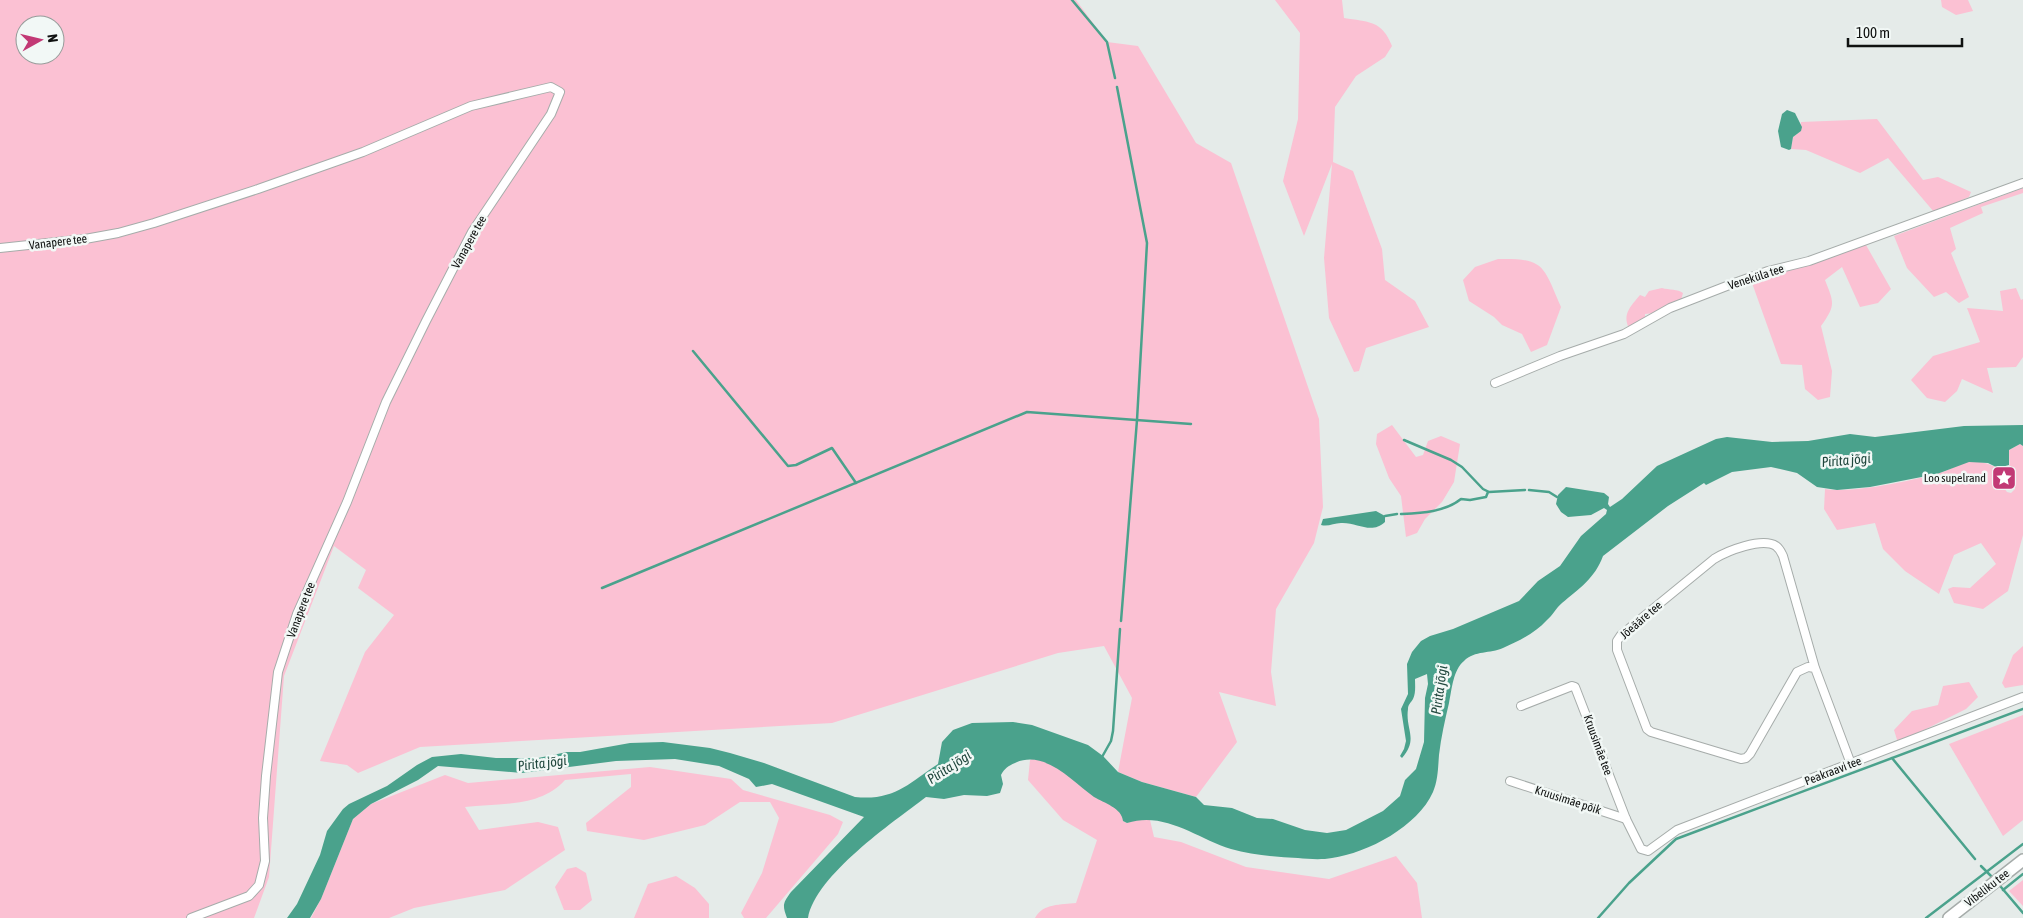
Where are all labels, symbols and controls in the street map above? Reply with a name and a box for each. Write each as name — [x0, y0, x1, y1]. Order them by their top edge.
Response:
north arrow — [15, 15, 65, 65]
scale bar — [1848, 15, 1962, 47]
text: 100 m — [1856, 24, 1890, 41]
text: N — [44, 33, 61, 43]
street label: Vanapere tee — [449, 213, 489, 271]
street label: Vanapere tee — [28, 231, 88, 253]
street label: Veneküla tee — [1726, 261, 1786, 293]
water label: Pirita jõgi — [1821, 450, 1871, 470]
place icon: Loo supelrand — [1991, 465, 2017, 491]
place label: Loo supelrand — [1924, 471, 1986, 485]
street label: Vanapere tee — [284, 580, 318, 640]
street label: Jõeääre tee — [1617, 598, 1665, 642]
water label: Pirita jõgi — [1428, 665, 1450, 715]
street label: Kruusimäe tee — [1581, 713, 1615, 777]
water label: Pirita jõgi — [924, 747, 974, 787]
water label: Pirita jõgi — [517, 752, 567, 774]
street label: Peakraavi tee — [1802, 754, 1864, 788]
street label: Kruusimäe põik — [1533, 783, 1604, 817]
street label: Vibeliku tee — [1962, 866, 2012, 910]

